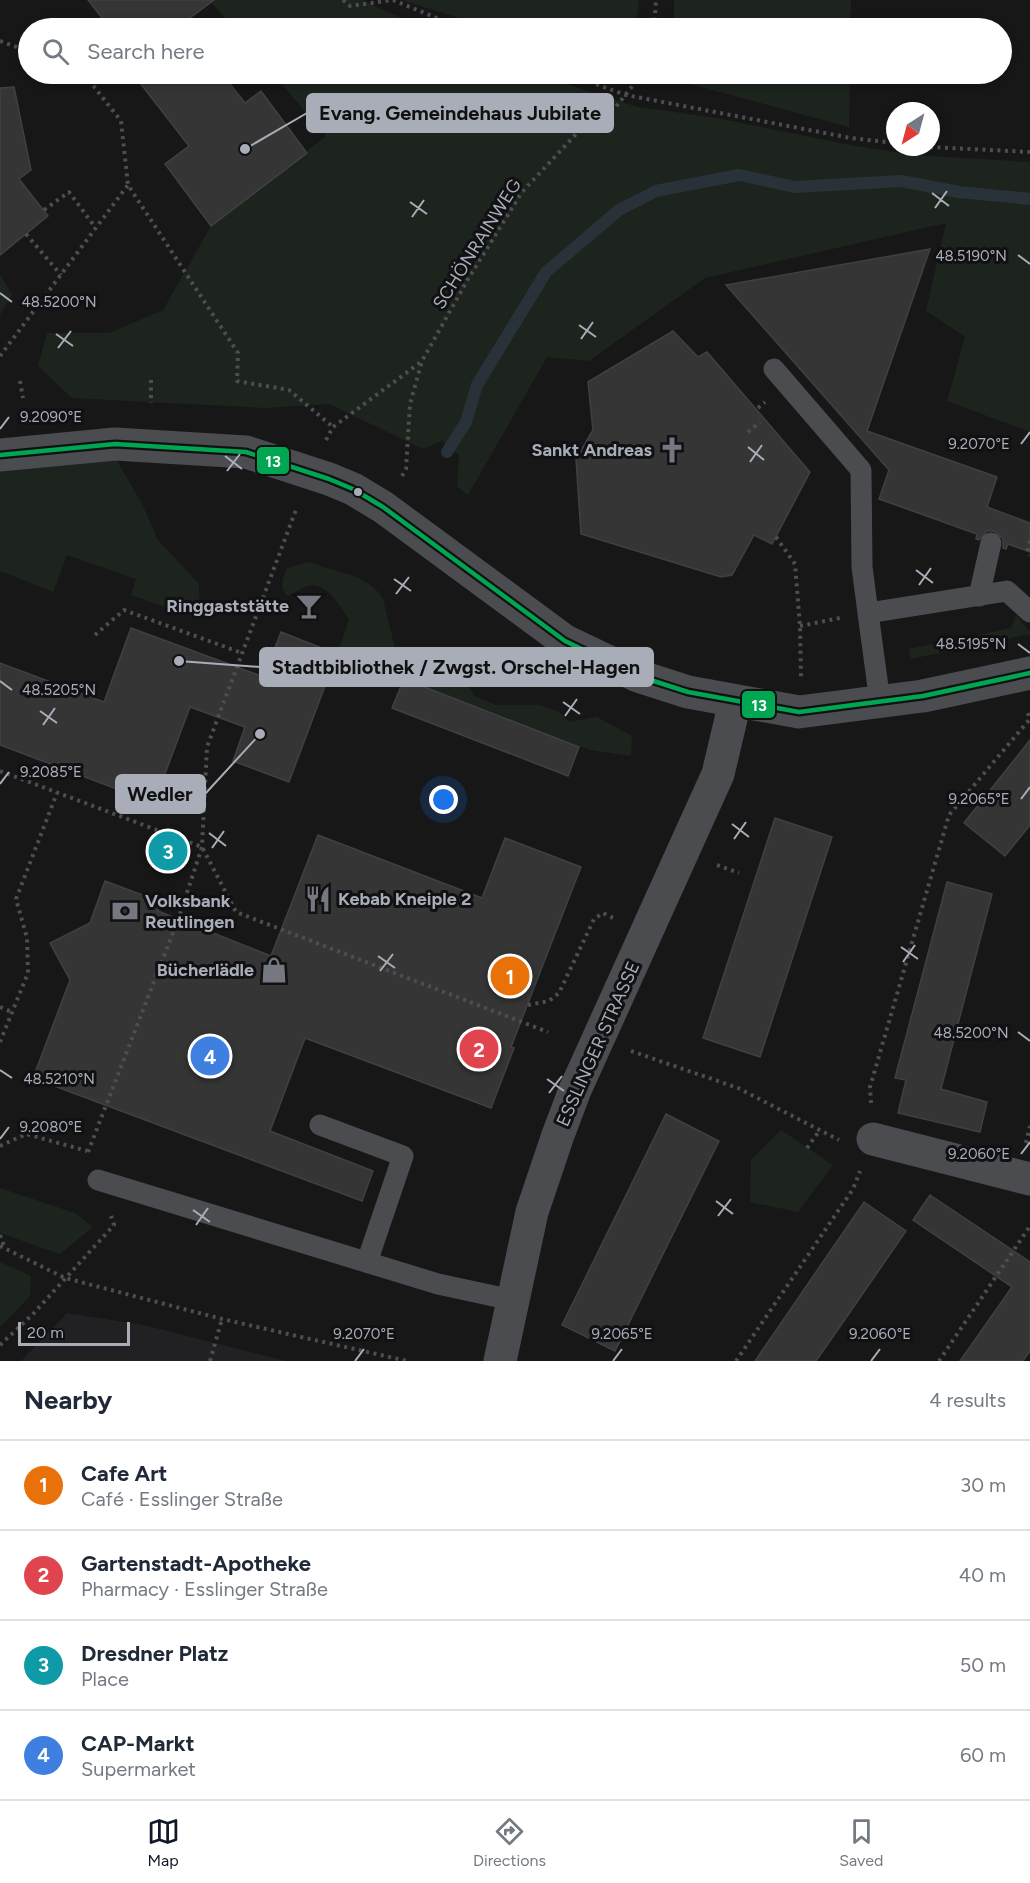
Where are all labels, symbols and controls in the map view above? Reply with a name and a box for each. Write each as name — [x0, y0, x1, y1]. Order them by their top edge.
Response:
search box — [18, 18, 1012, 84]
icon: search — [39, 35, 72, 68]
text: Search here — [87, 38, 205, 65]
callout: Evang. Gemeindehaus Jubilate — [307, 94, 613, 132]
text: Evang. Gemeindehaus Jubilate — [319, 101, 601, 125]
north arrow — [886, 102, 940, 156]
street label: SCHÖNRAINWEG — [428, 175, 526, 313]
text: 48.5190°N — [935, 247, 1007, 265]
text: 48.5200°N — [21, 293, 97, 311]
text: 9.2090°E — [20, 408, 82, 426]
church icon: Sankt Andreas — [657, 435, 687, 465]
text: 9.2070°E — [948, 435, 1010, 453]
place label: Sankt Andreas — [531, 439, 653, 461]
line badge: 13 — [256, 446, 290, 475]
text: 13 — [265, 452, 281, 471]
unlabelled marker — [352, 486, 364, 498]
bar icon: Ringgaststätte — [294, 591, 324, 621]
place label: Ringgaststätte — [166, 595, 289, 617]
text: 48.5195°N — [936, 635, 1006, 653]
callout: Stadtbibliothek / Zwgst. Orschel-Hagen — [260, 648, 653, 686]
text: Stadtbibliothek / Zwgst. Orschel-Hagen — [272, 655, 640, 679]
text: 48.5205°N — [22, 681, 96, 699]
line badge: 13 — [741, 690, 776, 719]
text: 13 — [751, 696, 767, 715]
text: 9.2085°E — [20, 763, 82, 781]
callout: Wedler — [116, 775, 205, 813]
text: Wedler — [127, 782, 193, 806]
your location — [429, 785, 458, 814]
text: 9.2065°E — [948, 790, 1010, 808]
pin: 3 — [148, 828, 188, 874]
restaurant icon: Kebab Kneiple 2 — [303, 884, 333, 914]
place label: Kebab Kneiple 2 — [338, 888, 471, 910]
place label: Volksbank Reutlingen — [145, 890, 234, 933]
bank icon: Volksbank Reutlingen — [110, 896, 140, 926]
pin: 1 — [490, 954, 530, 998]
shop icon: Bücherlädle — [259, 955, 289, 985]
street label: ESSLINGER STRASSE — [552, 958, 644, 1130]
place label: Bücherlädle — [157, 959, 254, 981]
text: 48.5200°N — [933, 1024, 1009, 1042]
pin: 2 — [460, 1026, 498, 1072]
pin: 4 — [190, 1034, 230, 1078]
text: 48.5210°N — [23, 1070, 95, 1088]
text: 9.2080°E — [20, 1118, 82, 1136]
text: 9.2060°E — [948, 1145, 1010, 1163]
scale bar — [18, 1319, 130, 1346]
text: 20 m — [27, 1323, 64, 1342]
text: 9.2070°E — [333, 1325, 395, 1343]
text: 9.2065°E — [591, 1325, 653, 1343]
text: 9.2060°E — [849, 1325, 911, 1343]
text: Nearby — [24, 1384, 112, 1416]
text: 4 results — [929, 1388, 1006, 1412]
text: Cafe Art — [81, 1460, 167, 1487]
text: 1 — [39, 1473, 48, 1497]
text: 30 m — [960, 1473, 1006, 1497]
text: Café · Esslinger Straße — [81, 1487, 283, 1511]
text: Gartenstadt-Apotheke — [81, 1550, 311, 1577]
text: 2 — [38, 1563, 49, 1587]
text: 40 m — [959, 1563, 1006, 1587]
text: Pharmacy · Esslinger Straße — [81, 1577, 328, 1601]
text: Dresdner Platz — [81, 1640, 228, 1667]
text: 3 — [38, 1653, 49, 1677]
text: 50 m — [960, 1653, 1006, 1677]
text: Place — [81, 1667, 129, 1691]
text: CAP-Markt — [81, 1730, 195, 1757]
text: 4 — [37, 1743, 50, 1767]
text: 60 m — [960, 1743, 1006, 1767]
text: Supermarket — [81, 1757, 196, 1781]
tab: Map — [147, 1815, 180, 1870]
tab: Directions — [473, 1815, 546, 1870]
tab: Saved — [839, 1815, 883, 1870]

